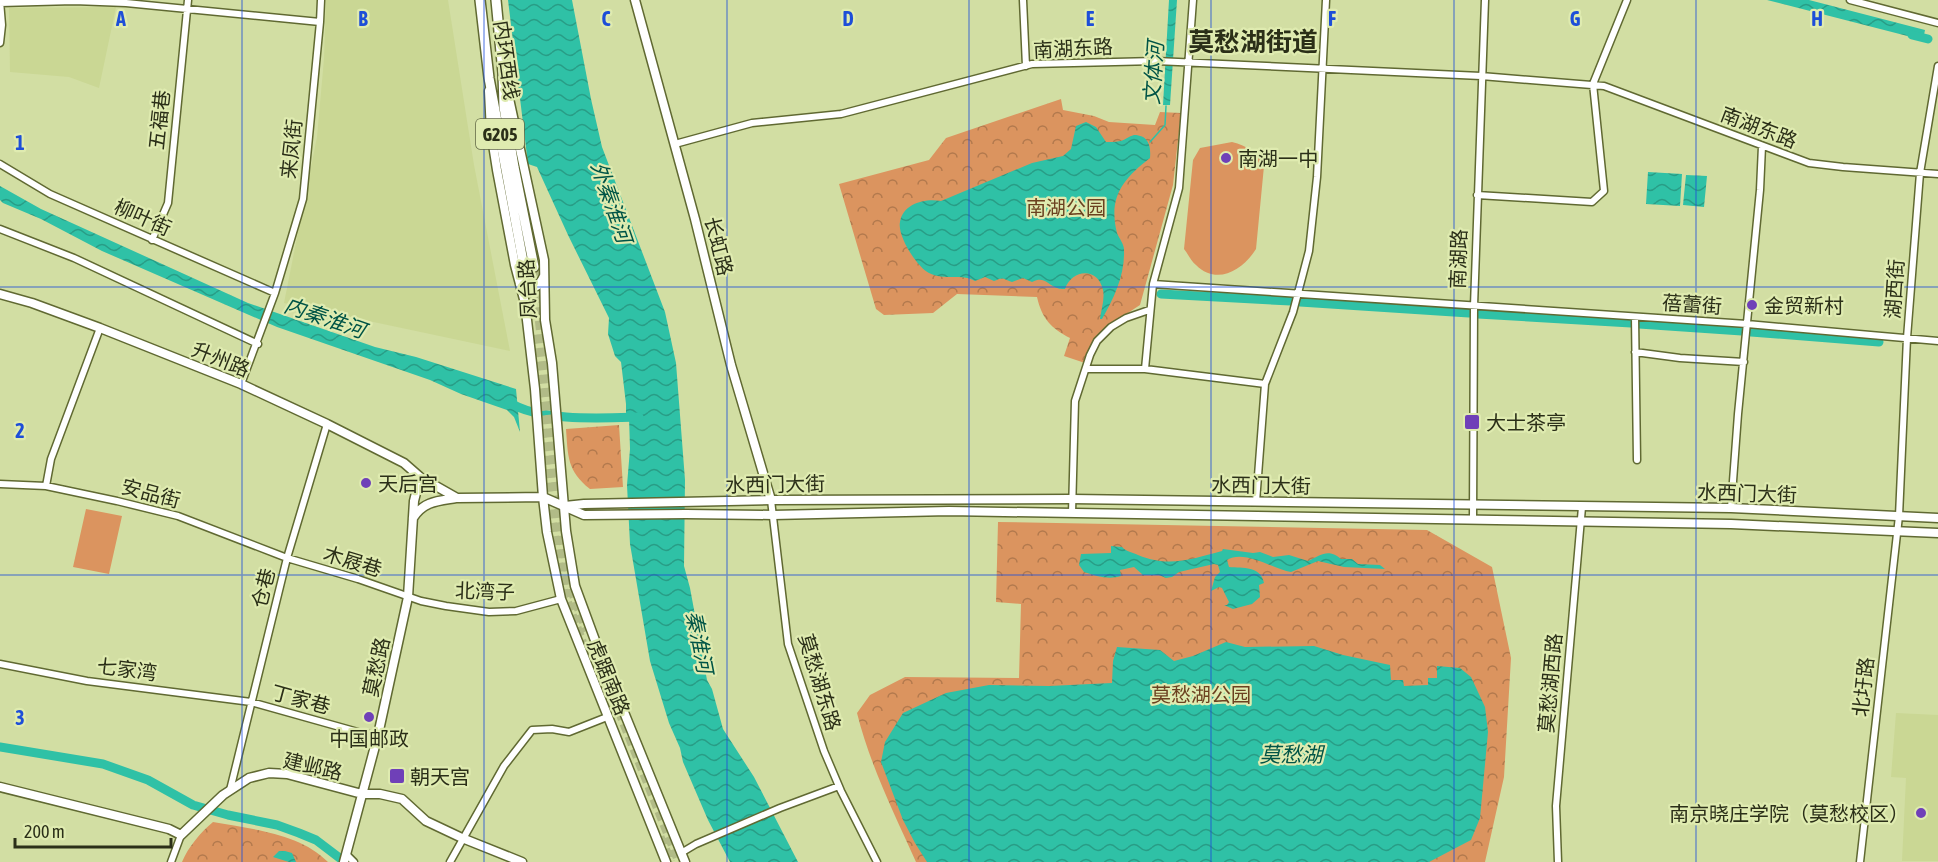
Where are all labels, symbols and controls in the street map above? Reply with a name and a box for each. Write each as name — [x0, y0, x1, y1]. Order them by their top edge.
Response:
text: A — [115, 7, 126, 30]
text: B — [358, 7, 368, 30]
text: C — [602, 7, 611, 30]
text: D — [842, 7, 854, 30]
text: E — [1086, 7, 1095, 30]
text: F — [1328, 7, 1336, 30]
text: G — [1570, 7, 1581, 30]
text: H — [1811, 7, 1823, 30]
street label: 内环西线 — [490, 19, 524, 101]
district label: 莫愁湖街道 — [1188, 27, 1318, 57]
street label: 南湖东路 — [1032, 34, 1114, 62]
water label: 文体河 — [1139, 37, 1167, 105]
street label: 五福巷 — [144, 89, 174, 151]
street label: 南湖东路 — [1718, 102, 1800, 152]
street label: 来凤街 — [276, 118, 306, 180]
road number: G205 — [476, 119, 524, 149]
text: 1 — [15, 131, 25, 154]
place label: 南湖一中 — [1238, 147, 1318, 170]
marker: 南湖一中 — [1219, 151, 1233, 165]
water label: 外秦淮河 — [587, 158, 638, 249]
street label: 柳叶街 — [111, 194, 175, 240]
park label: 南湖公园 — [1026, 196, 1106, 219]
street label: 长虹路 — [701, 214, 737, 278]
street label: 南湖路 — [1445, 229, 1471, 289]
street label: 凤台路 — [514, 258, 540, 320]
street label: 湖西街 — [1880, 258, 1908, 320]
street label: 蓓蕾街 — [1661, 290, 1723, 318]
water label: 内秦淮河 — [281, 292, 372, 343]
place label: 金贸新村 — [1764, 294, 1844, 317]
marker: 金贸新村 — [1745, 298, 1759, 312]
street label: 升州路 — [189, 337, 253, 381]
place label: 大士茶亭 — [1486, 411, 1566, 434]
marker: 大士茶亭 — [1463, 413, 1481, 431]
text: 2 — [15, 419, 25, 442]
place label: 天后宫 — [378, 472, 438, 495]
street label: 水西门大街 — [725, 472, 825, 496]
street label: 水西门大街 — [1211, 473, 1311, 497]
street label: 安品街 — [119, 474, 183, 512]
marker: 天后宫 — [359, 476, 373, 490]
street label: 水西门大街 — [1697, 480, 1797, 506]
street label: 木屐巷 — [321, 541, 385, 581]
street label: 仓巷 — [247, 566, 279, 610]
street label: 北湾子 — [455, 578, 515, 604]
water label: 秦淮河 — [682, 609, 719, 679]
street label: 莫愁湖东路 — [794, 631, 846, 733]
street label: 莫愁湖西路 — [1534, 632, 1566, 734]
street label: 莫愁路 — [359, 635, 393, 699]
street label: 虎踞南路 — [583, 636, 635, 718]
street label: 七家湾 — [96, 654, 158, 684]
street label: 北圩路 — [1848, 656, 1878, 718]
street label: 丁家巷 — [269, 680, 333, 718]
park label: 莫愁湖公园 — [1151, 683, 1251, 706]
text: 3 — [15, 706, 25, 729]
marker: 中国邮政 — [362, 710, 376, 724]
place label: 中国邮政 — [329, 727, 409, 750]
water label: 莫愁湖 — [1260, 742, 1325, 766]
street label: 建邺路 — [281, 748, 345, 784]
place label: 朝天宫 — [410, 765, 470, 788]
marker: 朝天宫 — [388, 767, 406, 785]
place label: 南京晓庄学院（莫愁校区） — [1669, 802, 1909, 825]
marker: 南京晓庄学院（莫愁校区） — [1914, 806, 1928, 820]
scale bar — [15, 811, 171, 849]
text: 200 m — [24, 821, 65, 842]

